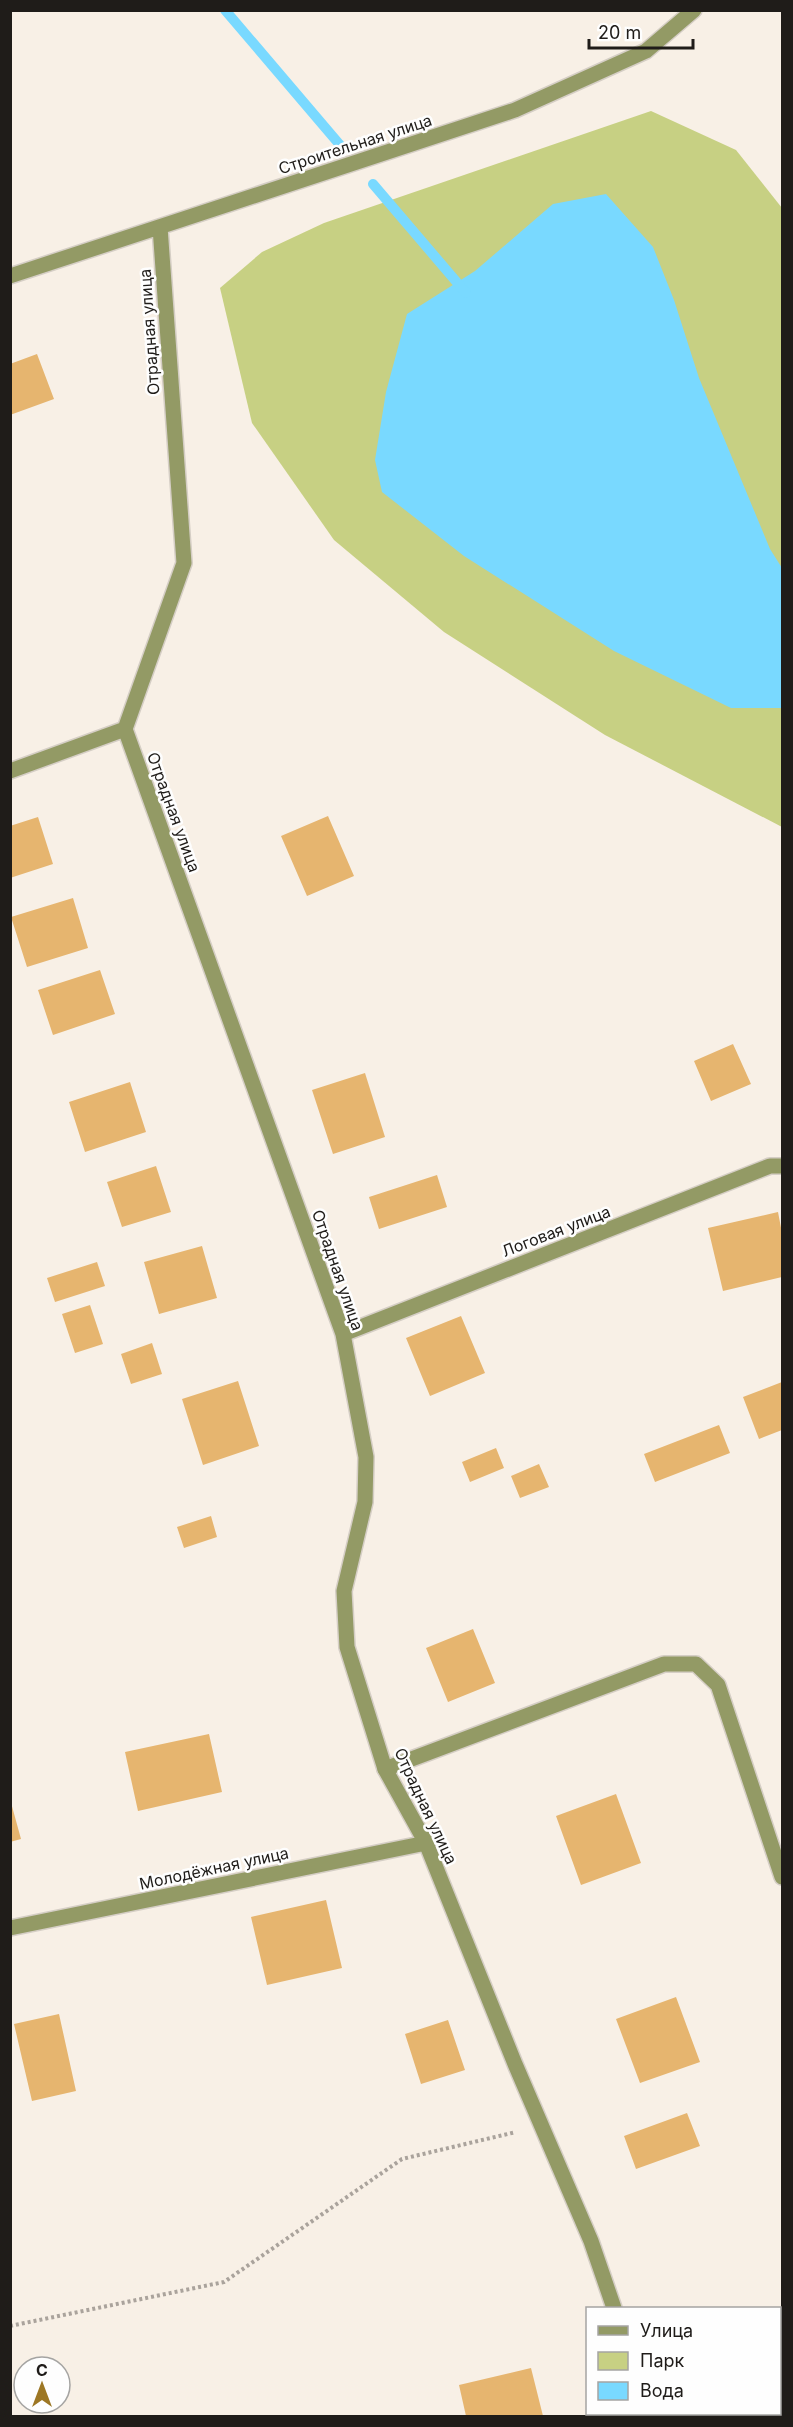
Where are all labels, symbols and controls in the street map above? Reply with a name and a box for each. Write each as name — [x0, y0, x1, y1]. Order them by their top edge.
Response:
scale bar — [589, 12, 692, 50]
text: 20 m — [598, 22, 641, 43]
street label: Строительная улица — [276, 110, 434, 178]
street label: Отрадная улица — [135, 268, 163, 396]
street label: Отрадная улица — [143, 749, 205, 875]
street label: Логовая улица — [499, 1201, 613, 1261]
street label: Отрадная улица — [308, 1207, 368, 1333]
street label: Отрадная улица — [390, 1745, 462, 1867]
street label: Молодёжная улица — [138, 1842, 290, 1894]
legend — [586, 2307, 781, 2415]
text: Улица — [640, 2320, 693, 2341]
text: Парк — [640, 2350, 685, 2371]
north arrow — [12, 2355, 72, 2415]
text: С — [36, 2360, 48, 2380]
text: Вода — [640, 2380, 684, 2401]

